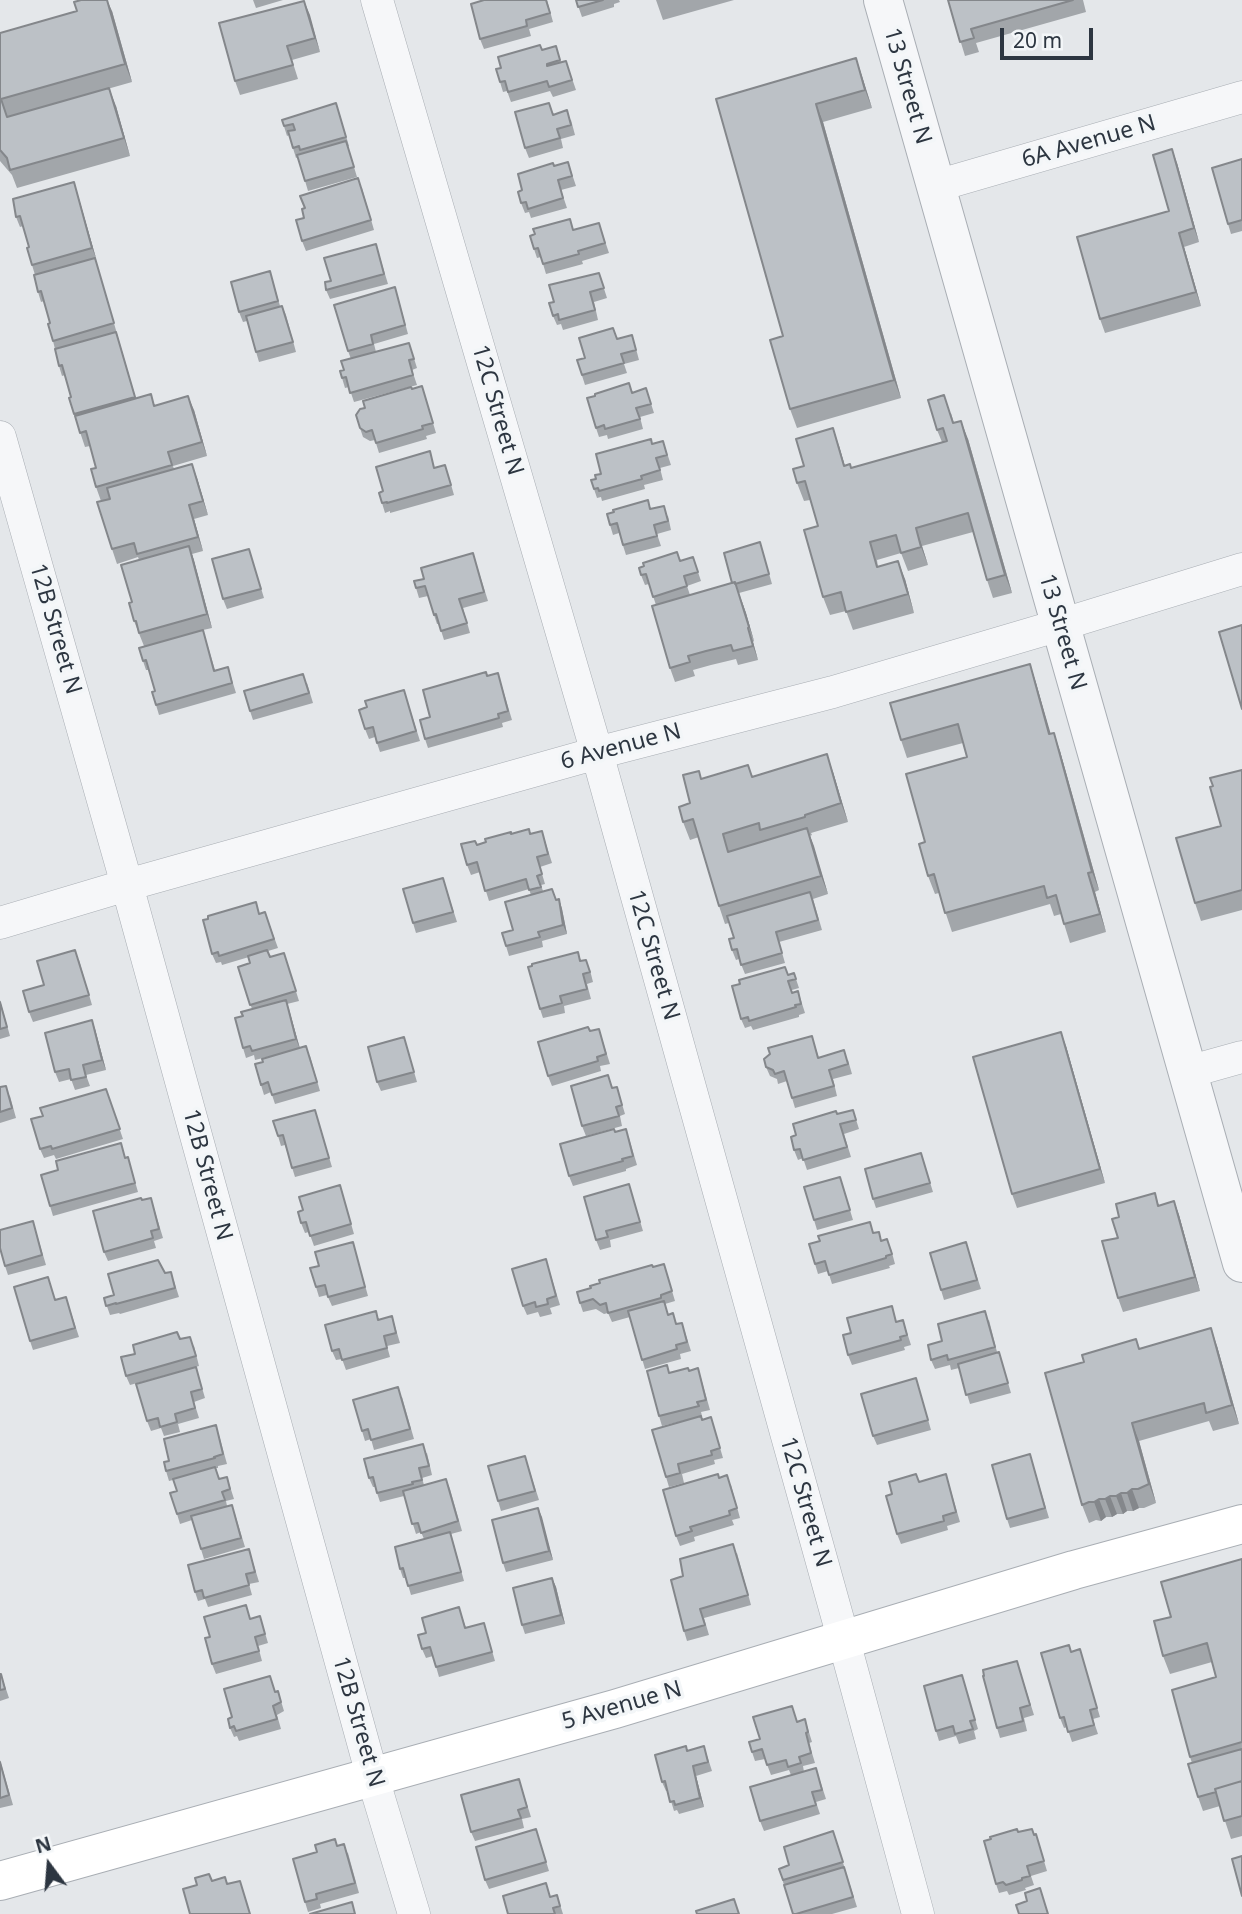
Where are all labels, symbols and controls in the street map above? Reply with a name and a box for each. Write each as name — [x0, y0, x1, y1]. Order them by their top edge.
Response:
scale bar — [1004, 14, 1097, 58]
street label: 13 Street N — [877, 25, 937, 147]
text: 20 m — [1013, 26, 1062, 54]
street label: 6A Avenue N — [1019, 110, 1159, 174]
street label: 12C Street N — [465, 342, 529, 478]
street label: 12B Street N — [23, 560, 87, 698]
street label: 13 Street N — [1032, 571, 1092, 693]
street label: 6 Avenue N — [558, 718, 684, 776]
street label: 12C Street N — [621, 887, 685, 1023]
street label: 12B Street N — [176, 1106, 238, 1244]
street label: 12C Street N — [773, 1434, 837, 1570]
street label: 12B Street N — [326, 1653, 390, 1791]
street label: 5 Avenue N — [559, 1676, 685, 1736]
north arrow — [14, 1830, 84, 1900]
text: N — [32, 1830, 54, 1859]

